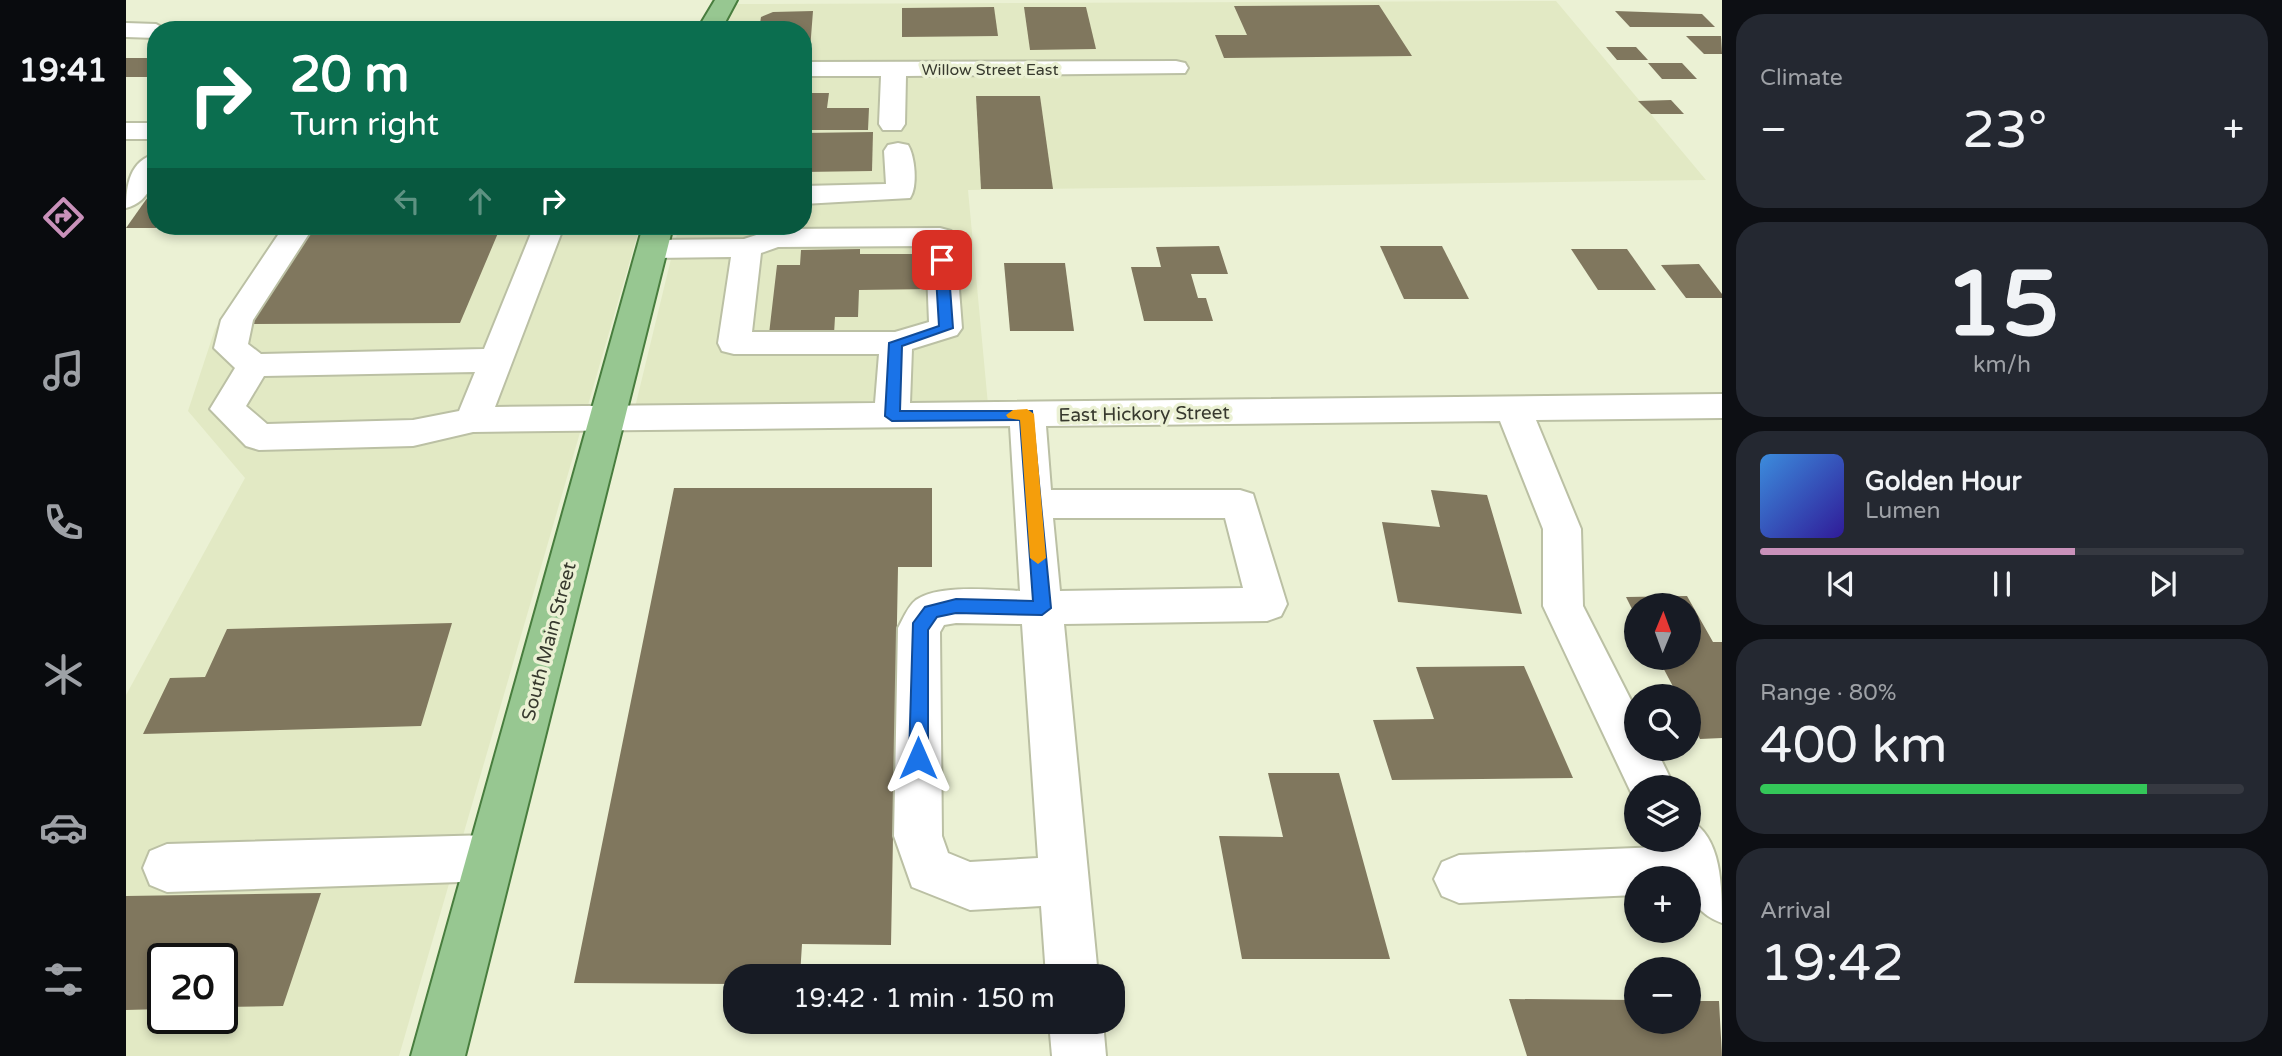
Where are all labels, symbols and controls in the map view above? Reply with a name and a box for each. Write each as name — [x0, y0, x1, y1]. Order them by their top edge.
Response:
text: 20 m — [290, 46, 409, 105]
icon: right — [175, 49, 266, 140]
text: 19:41 — [19, 52, 107, 90]
street label: Willow Street East — [921, 60, 1059, 80]
text: Climate — [1760, 64, 1843, 92]
text: 23° — [1962, 99, 2047, 162]
text: Turn right — [290, 106, 439, 144]
text: − — [1760, 107, 1787, 153]
text: + — [2223, 107, 2244, 153]
icon: left — [388, 182, 426, 220]
icon: ahead — [461, 182, 499, 220]
icon: right — [534, 182, 572, 220]
icon: directions — [39, 193, 88, 242]
pin — [912, 230, 972, 290]
icon: arrive — [923, 241, 961, 279]
text: 15 — [1945, 250, 2059, 360]
icon: music — [39, 346, 88, 395]
text: km/h — [1973, 351, 2031, 379]
street label: East Hickory Street — [1058, 402, 1230, 426]
text: Golden Hour — [1865, 466, 2022, 497]
text: Lumen — [1865, 497, 1940, 525]
icon: phone — [39, 498, 88, 547]
street label: South Main Street — [517, 560, 581, 723]
icon: previous — [1822, 565, 1860, 603]
icon: pause — [1983, 565, 2021, 603]
icon: next — [2144, 565, 2182, 603]
north arrow — [1624, 593, 1701, 670]
map controls — [1624, 593, 1701, 1034]
icon: climate — [39, 650, 88, 699]
text: Range · 80% — [1760, 679, 1896, 707]
button: search — [1624, 684, 1701, 761]
text: 400 km — [1760, 714, 1948, 777]
position arrow — [881, 721, 955, 795]
button: layers — [1624, 775, 1701, 852]
icon: car — [39, 803, 88, 852]
button: + — [1624, 866, 1701, 943]
text: Arrival — [1760, 897, 1831, 925]
text: 19:42 — [1760, 932, 1904, 995]
speed limit sign: 20 — [147, 943, 238, 1034]
icon: filters — [39, 955, 88, 1004]
button: − — [1624, 957, 1701, 1034]
text: 19:42 · 1 min · 150 m — [793, 983, 1055, 1014]

